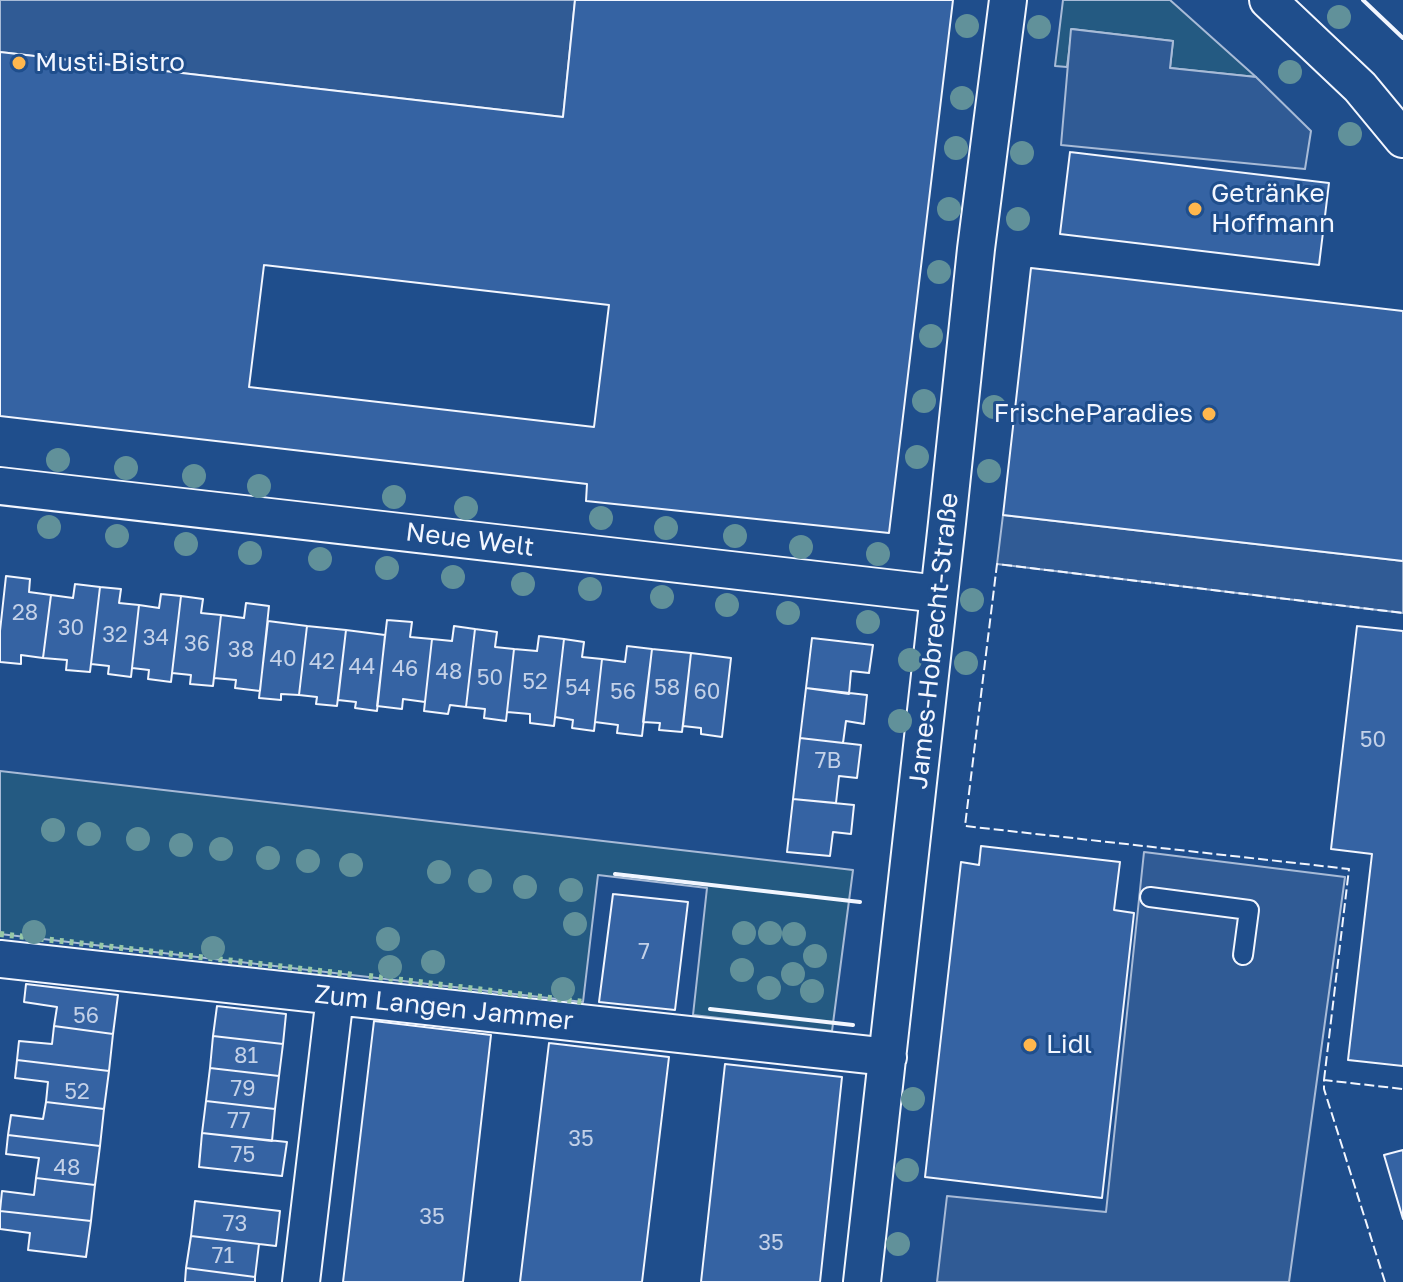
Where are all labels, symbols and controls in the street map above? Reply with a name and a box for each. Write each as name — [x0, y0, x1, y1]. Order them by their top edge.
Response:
place label: Musti Bistro — [35, 47, 185, 79]
marker: Musti Bistro — [10, 54, 28, 72]
place label: Getränke Hoffmann — [1211, 178, 1335, 240]
marker: Getränke Hoffmann — [1186, 200, 1204, 218]
place label: FrischeParadies — [994, 398, 1193, 430]
marker: FrischeParadies — [1200, 405, 1218, 423]
street label: James-Hobrecht-Straße — [903, 491, 965, 791]
street label: Neue Welt — [404, 517, 536, 563]
house number: 28 — [12, 600, 38, 626]
house number: 30 — [58, 615, 84, 641]
house number: 32 — [102, 622, 128, 648]
house number: 34 — [143, 625, 169, 651]
house number: 36 — [184, 631, 210, 657]
house number: 38 — [228, 637, 254, 663]
house number: 40 — [269, 646, 297, 672]
house number: 42 — [309, 649, 335, 675]
house number: 44 — [349, 654, 375, 680]
house number: 46 — [392, 656, 418, 682]
house number: 48 — [436, 659, 462, 685]
house number: 50 — [477, 665, 503, 691]
house number: 52 — [522, 669, 548, 695]
house number: 54 — [565, 675, 591, 701]
house number: 58 — [654, 675, 680, 701]
house number: 56 — [610, 679, 636, 705]
house number: 60 — [694, 679, 720, 705]
house number: 50 — [1360, 727, 1386, 753]
house number: 7B — [815, 748, 841, 774]
house number: 7 — [638, 939, 650, 965]
street label: Zum Langen Jammer — [313, 979, 575, 1037]
house number: 56 — [73, 1003, 99, 1029]
place label: Lidl — [1046, 1029, 1092, 1061]
marker: Lidl — [1021, 1036, 1039, 1054]
house number: 81 — [234, 1043, 258, 1069]
house number: 79 — [231, 1076, 255, 1102]
house number: 52 — [64, 1079, 90, 1105]
house number: 77 — [227, 1108, 251, 1134]
house number: 35 — [568, 1126, 594, 1152]
house number: 75 — [231, 1142, 255, 1168]
house number: 48 — [54, 1155, 80, 1181]
house number: 35 — [419, 1204, 445, 1230]
house number: 73 — [223, 1211, 247, 1237]
house number: 35 — [758, 1230, 784, 1256]
house number: 71 — [212, 1243, 234, 1269]

